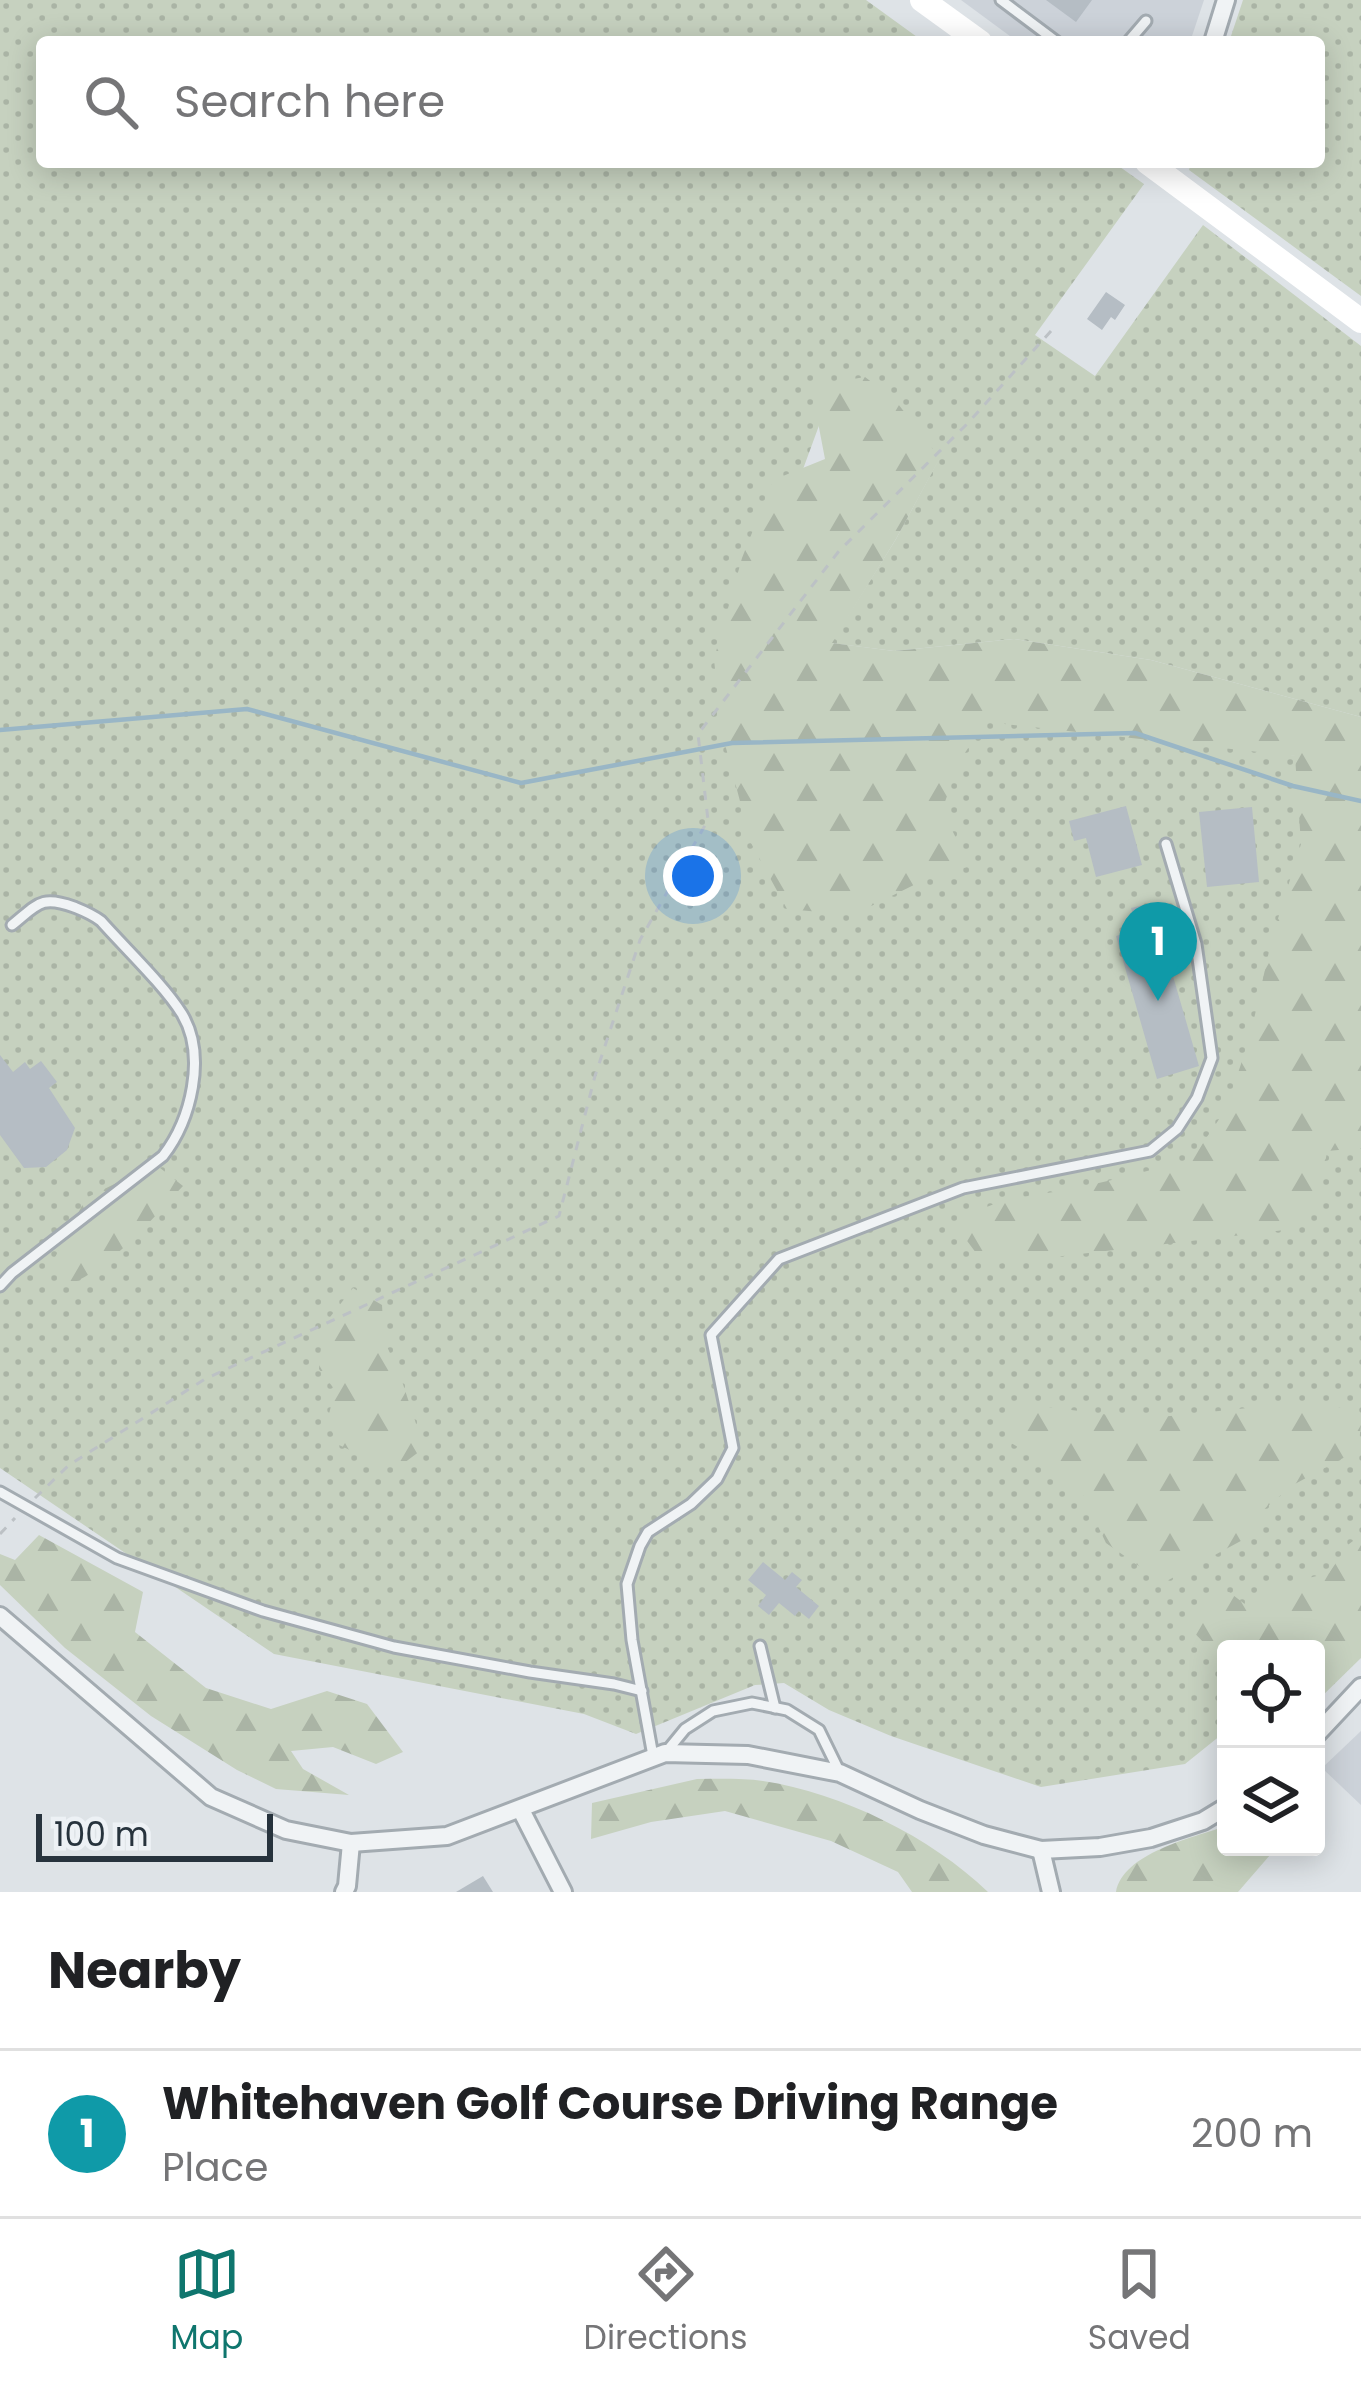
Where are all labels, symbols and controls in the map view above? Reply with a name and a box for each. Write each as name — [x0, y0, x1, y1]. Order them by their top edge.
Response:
search box — [36, 36, 1325, 168]
icon: search — [78, 69, 144, 135]
text: Search here — [174, 70, 445, 133]
your location — [663, 846, 723, 906]
pin: 1 — [1119, 902, 1197, 1001]
map controls — [1217, 1640, 1325, 1856]
button: locate — [1217, 1640, 1325, 1748]
button: layers — [1217, 1748, 1325, 1856]
scale bar — [36, 1808, 273, 1861]
text: 100 m — [54, 1811, 149, 1858]
text: Nearby — [48, 1934, 241, 2006]
text: Whitehaven Golf Course Driving Range — [162, 2072, 1058, 2135]
text: 1 — [80, 2106, 94, 2161]
text: 200 m — [1191, 2106, 1313, 2161]
text: Place — [162, 2140, 268, 2195]
tab: Map — [170, 2241, 243, 2363]
tab: Directions — [584, 2241, 747, 2363]
tab: Saved — [1088, 2241, 1191, 2363]

